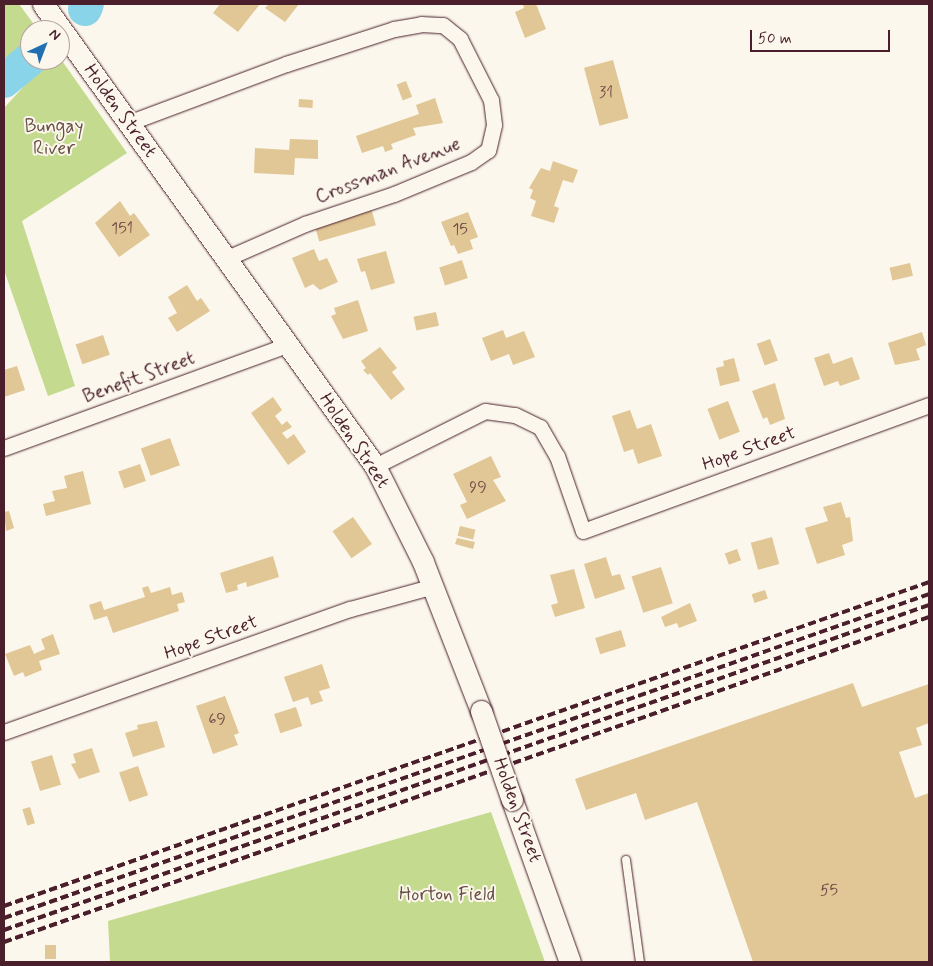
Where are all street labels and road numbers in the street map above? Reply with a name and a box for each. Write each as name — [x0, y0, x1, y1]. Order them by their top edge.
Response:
street label: Holden Street — [78, 59, 162, 163]
street label: Crossman Avenue — [314, 133, 462, 209]
street label: Benefit Street — [78, 347, 200, 409]
street label: Holden Street — [313, 388, 395, 494]
street label: Hope Street — [700, 422, 798, 476]
street label: Hope Street — [162, 611, 260, 665]
street label: Holden Street — [487, 753, 547, 867]

